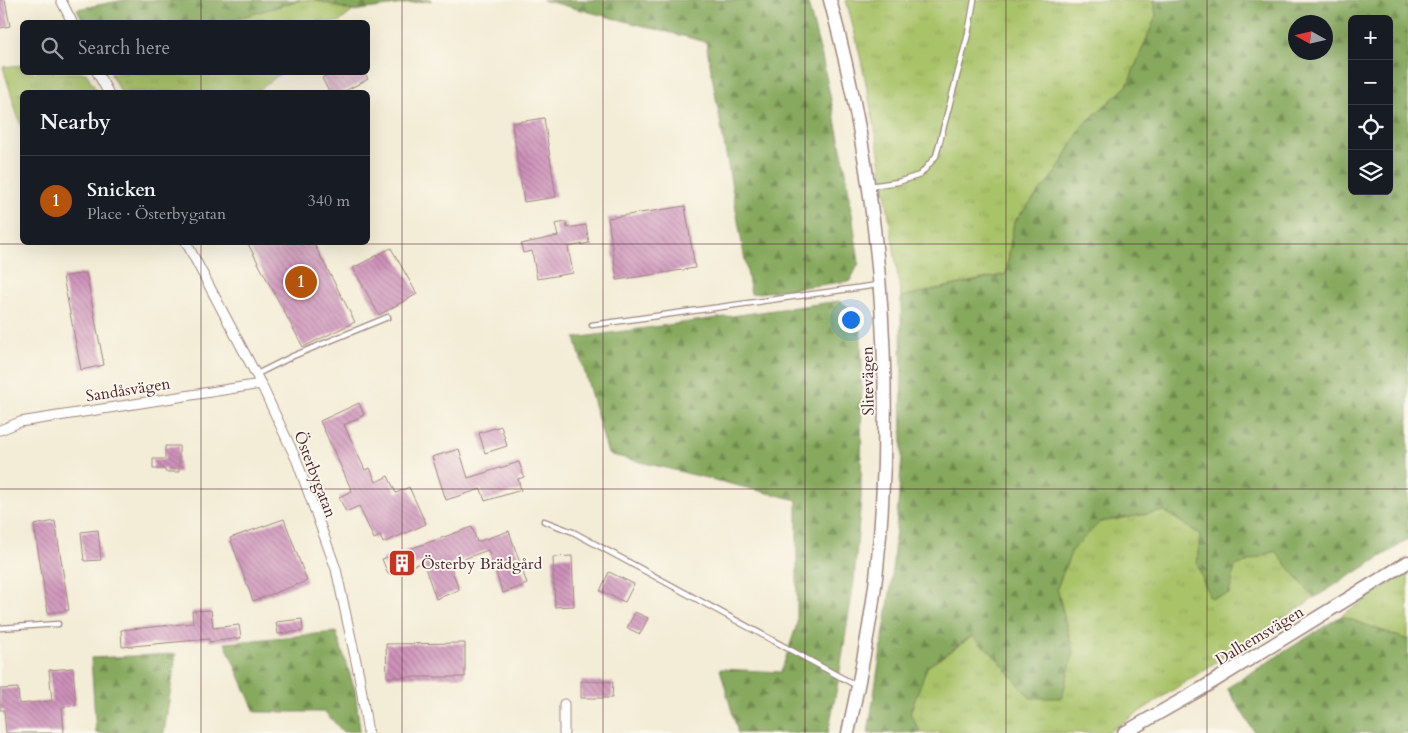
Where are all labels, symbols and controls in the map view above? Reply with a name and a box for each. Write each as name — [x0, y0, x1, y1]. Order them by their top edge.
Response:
north arrow — [1288, 15, 1333, 60]
map controls — [1348, 15, 1393, 195]
button: + — [1348, 15, 1393, 60]
search box — [20, 20, 370, 75]
icon: search — [38, 34, 66, 62]
text: Search here — [78, 35, 170, 61]
button: − — [1348, 60, 1393, 105]
button: locate — [1348, 105, 1393, 150]
text: Nearby — [40, 108, 111, 137]
button: layers — [1348, 150, 1393, 195]
text: Snicken — [87, 177, 156, 203]
text: 1 — [52, 190, 60, 212]
text: 340 m — [308, 190, 350, 212]
text: Place · Österbygatan — [87, 203, 226, 225]
pin: 1 — [285, 263, 317, 301]
your location — [838, 307, 864, 333]
street label: Slitevägen — [856, 346, 880, 416]
street label: Sandåsvägen — [84, 372, 172, 408]
street label: Österbygatan — [288, 428, 342, 521]
building icon: Österby Brädgård — [387, 548, 417, 578]
place label: Österby Brädgård — [421, 553, 543, 575]
street label: Dalhemsvägen — [1211, 601, 1308, 671]

